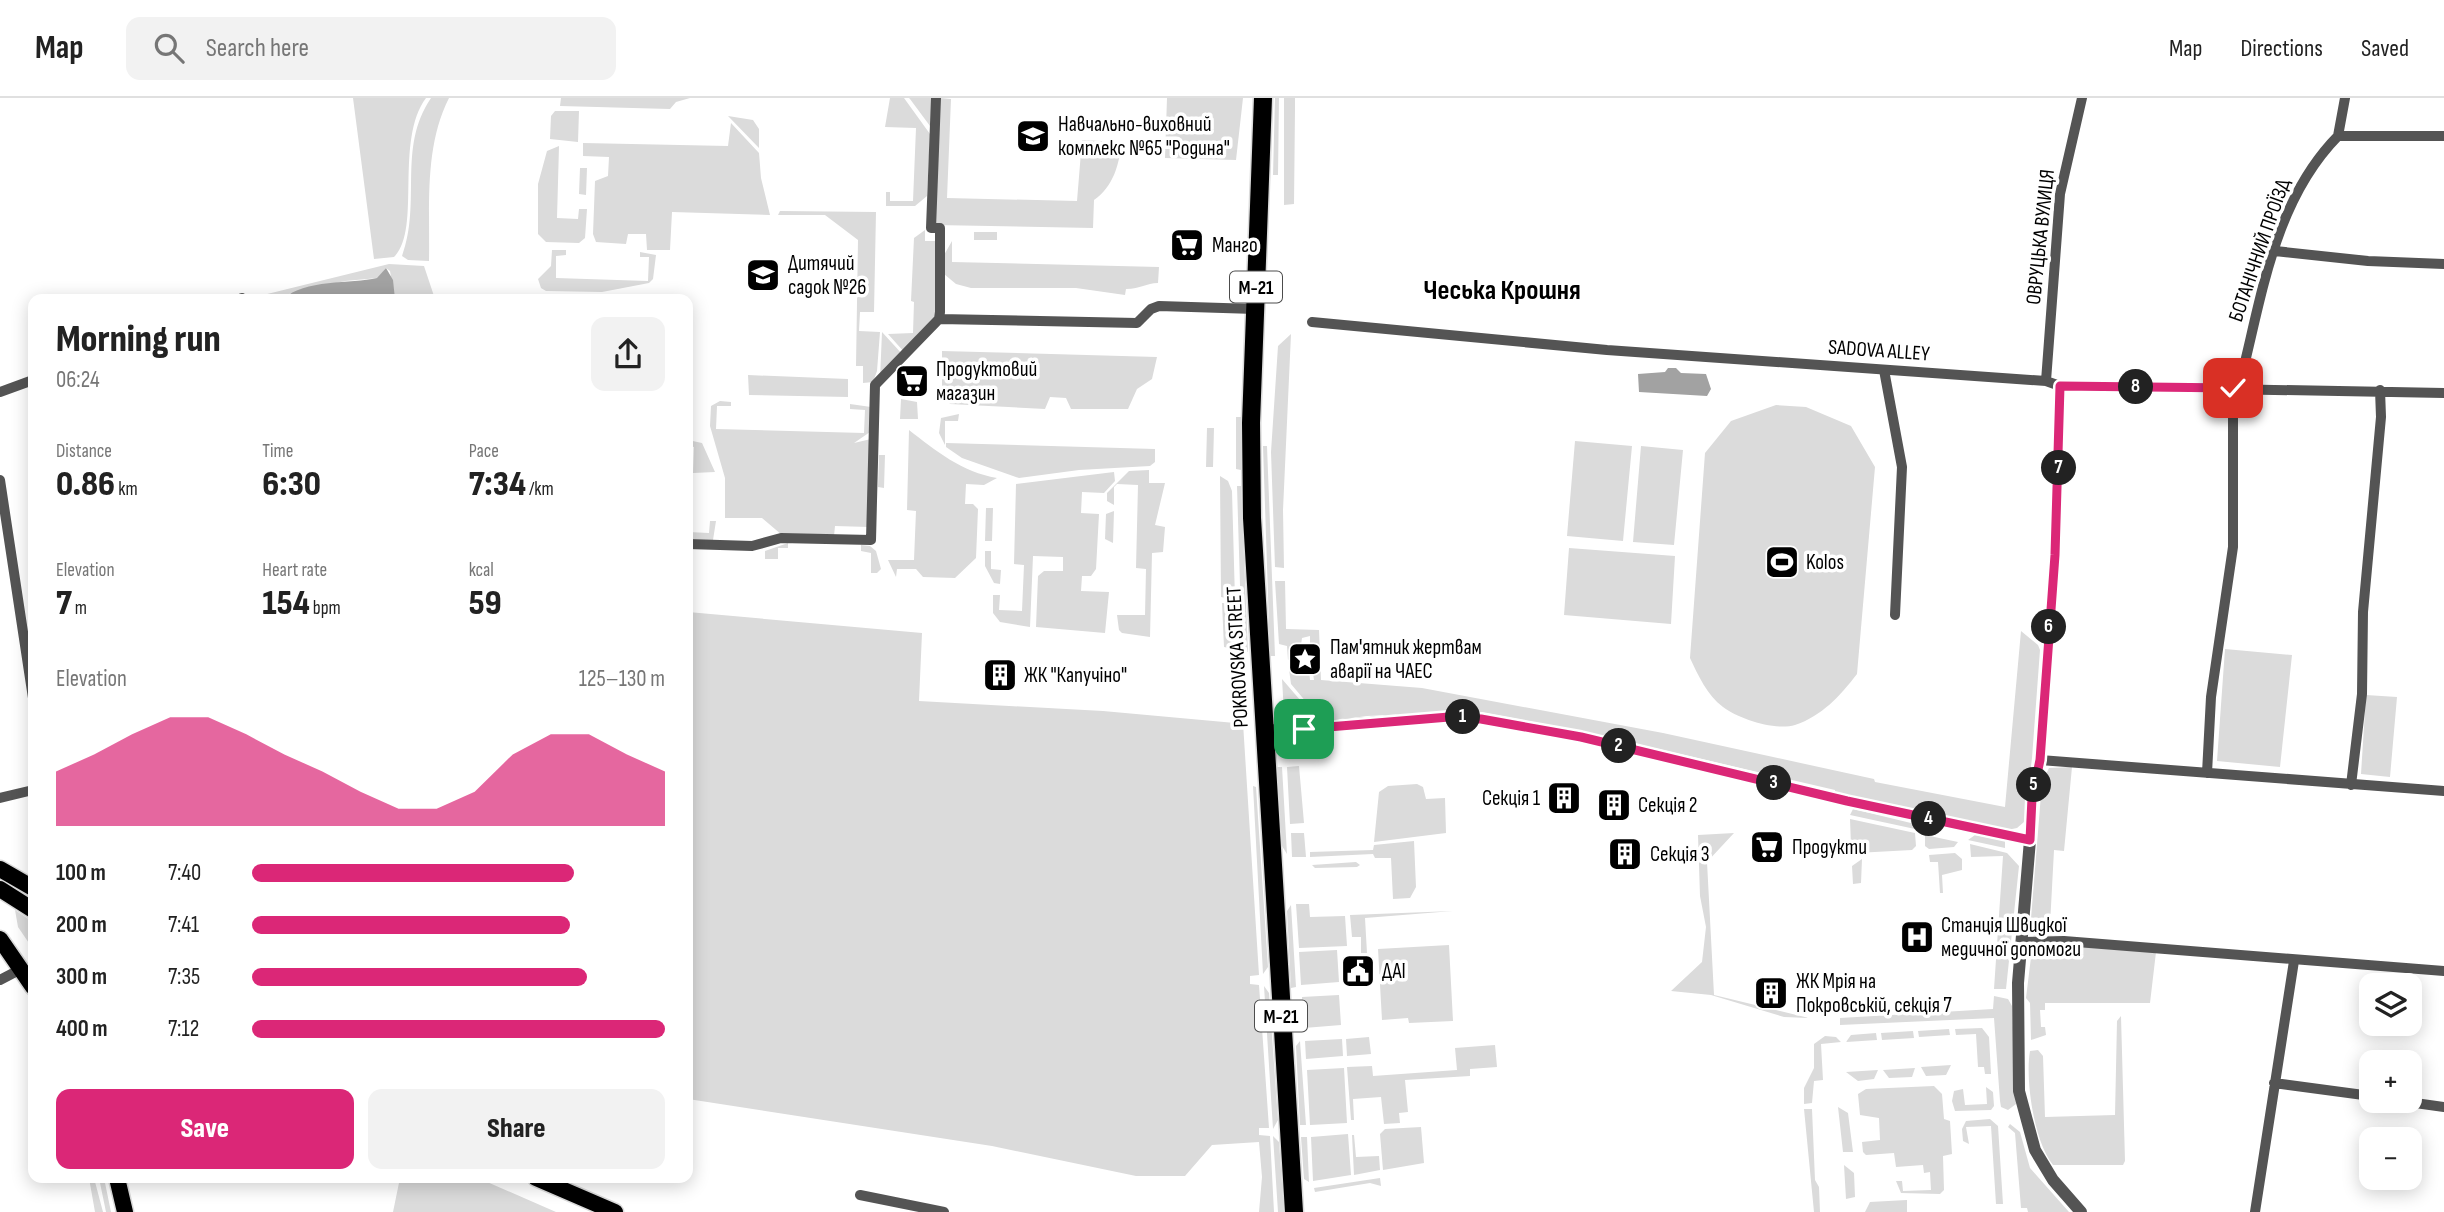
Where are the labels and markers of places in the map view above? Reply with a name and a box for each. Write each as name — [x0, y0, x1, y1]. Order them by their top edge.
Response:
place label: Навчально-виховний комплекс №65 "Родина" — [1058, 112, 1230, 161]
school or university icon: Навчально-виховний комплекс №65 "Родина" — [1014, 117, 1052, 155]
supermarket icon: Манго — [1168, 226, 1206, 264]
place label: Манго — [1212, 233, 1258, 258]
place label: Дитячий садок №26 — [788, 251, 867, 300]
school or university icon: Дитячий садок №26 — [744, 256, 782, 294]
place label: Продуктовий магазин — [936, 357, 1037, 406]
pin — [2203, 358, 2263, 418]
supermarket icon: Продуктовий магазин — [893, 362, 931, 400]
pin: 8 — [2118, 370, 2154, 404]
pin: 7 — [2042, 450, 2076, 486]
sports icon: Kolos — [1763, 543, 1801, 581]
place label: Kolos — [1806, 550, 1844, 575]
pin: 6 — [2032, 610, 2066, 644]
place label: Пам'ятник жертвам аварії на ЧАЕС — [1330, 635, 1482, 684]
place icon: Пам'ятник жертвам аварії на ЧАЕС — [1286, 640, 1324, 678]
building icon: ЖК "Капучіно" — [981, 656, 1019, 694]
place label: ЖК "Капучіно" — [1024, 663, 1127, 688]
pin — [1274, 699, 1334, 759]
pin: 1 — [1446, 700, 1480, 734]
pin: 2 — [1602, 728, 1636, 764]
pin: 3 — [1756, 766, 1792, 800]
pin: 5 — [2016, 768, 2052, 802]
building icon: Секція 1 — [1545, 779, 1583, 817]
place label: Секція 1 — [1482, 786, 1541, 811]
building icon: Секція 2 — [1595, 786, 1633, 824]
place label: Секція 2 — [1638, 793, 1697, 818]
pin: 4 — [1912, 802, 1946, 836]
supermarket icon: Продукти — [1748, 828, 1786, 866]
building icon: Секція 3 — [1606, 835, 1644, 873]
place label: Продукти — [1792, 835, 1867, 860]
place label: Секція 3 — [1650, 842, 1710, 867]
place label: Станція Швидкої медичної допомоги — [1941, 913, 2081, 962]
hospital icon: Станція Швидкої медичної допомоги — [1898, 918, 1936, 956]
public building icon: ДАІ — [1339, 952, 1377, 990]
place label: ДАІ — [1382, 959, 1406, 984]
place label: ЖК Мрія на Покровській, секція 7 — [1796, 969, 1952, 1018]
building icon: ЖК Мрія на Покровській, секція 7 — [1752, 974, 1790, 1012]

